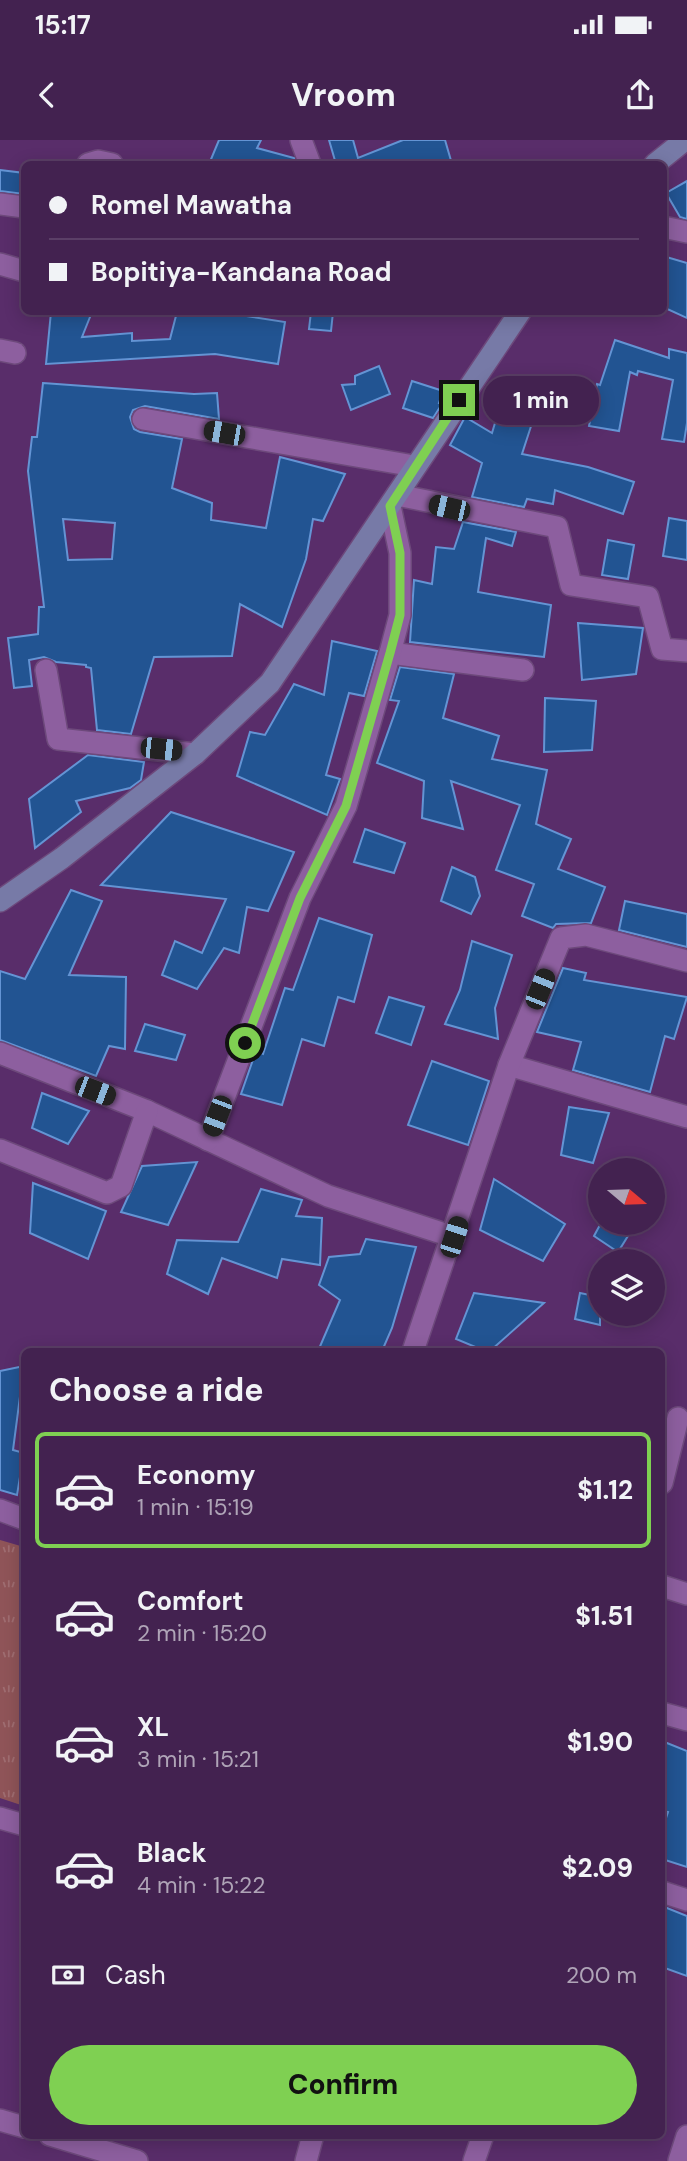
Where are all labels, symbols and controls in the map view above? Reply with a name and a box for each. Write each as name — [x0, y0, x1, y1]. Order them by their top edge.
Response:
text: 15:17 — [35, 8, 91, 42]
text: Vroom — [291, 74, 396, 116]
icon: back — [28, 76, 66, 114]
icon: share — [621, 76, 659, 114]
text: Romel Mawatha — [91, 188, 292, 222]
text: Bopitiya-Kandana Road — [91, 255, 392, 289]
callout: 1 min — [484, 376, 599, 424]
route end — [443, 384, 475, 416]
text: 1 min — [513, 385, 569, 415]
car — [202, 419, 247, 447]
car — [427, 493, 472, 523]
car — [140, 736, 183, 762]
car — [523, 966, 558, 1012]
route start — [229, 1027, 261, 1059]
car — [72, 1074, 119, 1108]
car — [200, 1093, 235, 1139]
north arrow — [588, 1158, 665, 1236]
map controls — [588, 1158, 665, 1326]
car — [438, 1214, 471, 1260]
button: layers — [588, 1249, 665, 1326]
text: Choose a ride — [49, 1369, 264, 1411]
text: Economy — [137, 1458, 255, 1492]
icon: car — [53, 1459, 116, 1522]
text: $1.12 — [577, 1473, 633, 1507]
text: 1 min · 15:19 — [137, 1492, 254, 1522]
text: Comfort — [137, 1584, 243, 1618]
icon: car — [53, 1585, 116, 1648]
text: $1.51 — [575, 1599, 633, 1633]
text: 2 min · 15:20 — [137, 1618, 267, 1648]
text: XL — [137, 1710, 169, 1744]
icon: car — [53, 1711, 116, 1774]
text: $1.90 — [567, 1725, 633, 1759]
text: 3 min · 15:21 — [137, 1744, 259, 1774]
text: Black — [137, 1836, 207, 1870]
icon: car — [53, 1837, 116, 1900]
text: $2.09 — [562, 1851, 633, 1885]
text: 4 min · 15:22 — [137, 1870, 265, 1900]
icon: cash — [49, 1956, 87, 1994]
text: Cash — [105, 1958, 166, 1992]
text: 200 m — [566, 1960, 637, 1990]
button: Confirm — [49, 2045, 637, 2125]

